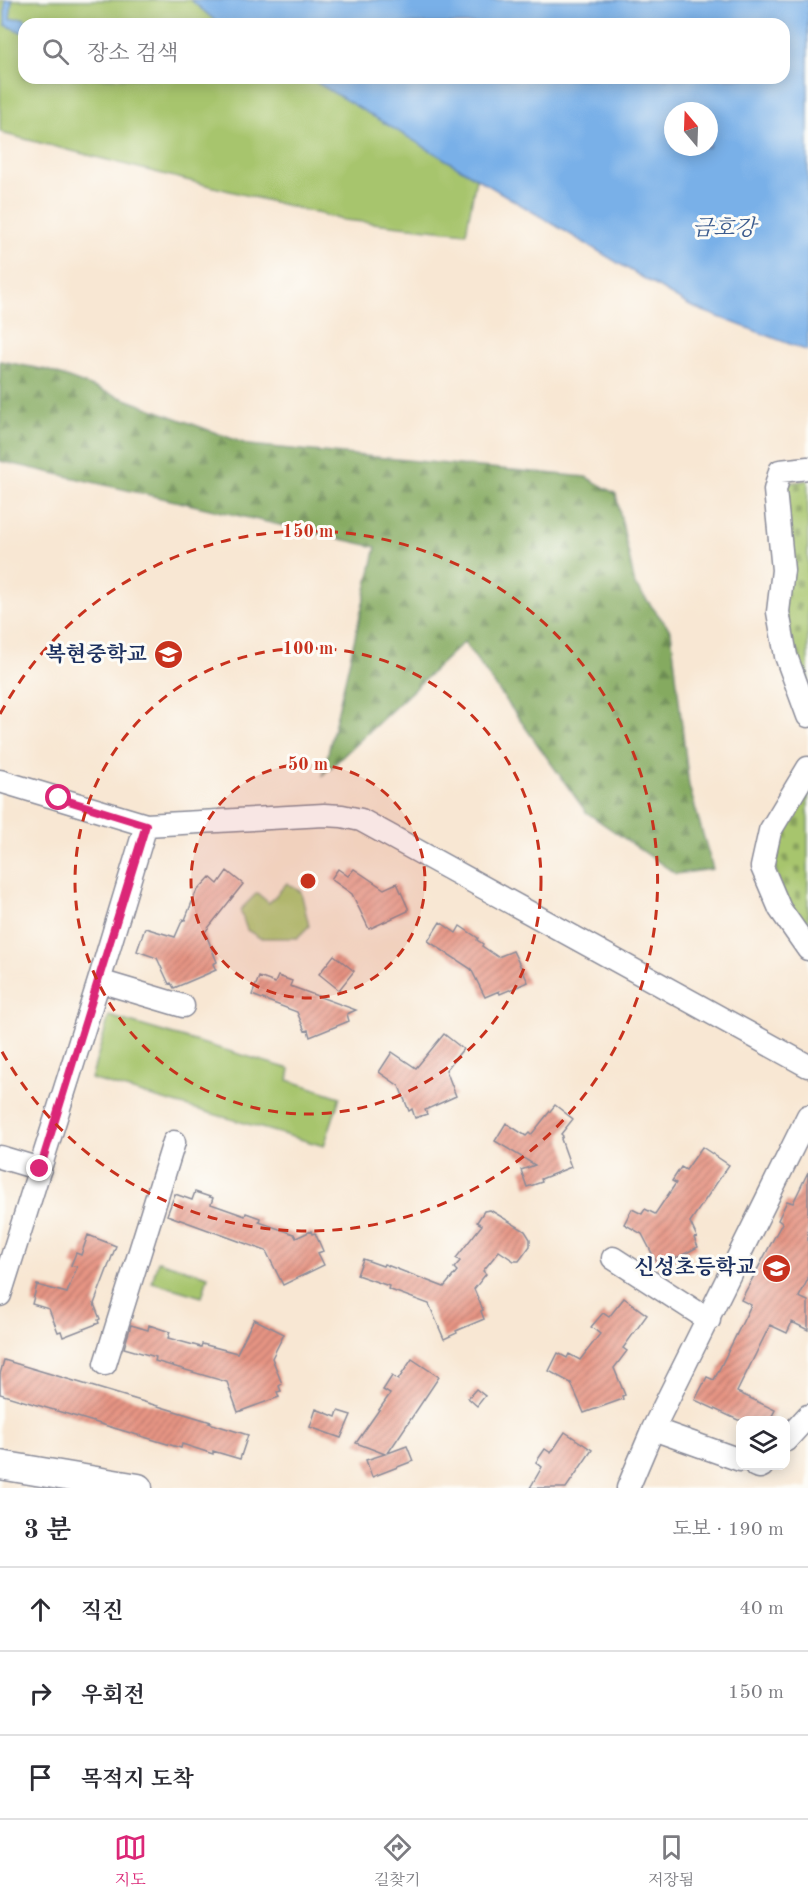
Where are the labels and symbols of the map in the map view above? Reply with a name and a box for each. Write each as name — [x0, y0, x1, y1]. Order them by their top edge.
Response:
north arrow — [664, 102, 718, 156]
water label: 금호강 — [692, 216, 760, 240]
text: 150 m — [283, 523, 333, 541]
school or university icon: 복현중학교 — [152, 639, 184, 671]
text: 100 m — [283, 640, 333, 658]
place label: 복현중학교 — [46, 642, 147, 666]
text: 50 m — [288, 756, 328, 774]
route start — [45, 784, 71, 810]
centre of rings — [298, 871, 318, 891]
route end — [26, 1155, 52, 1181]
school or university icon: 신성초등학교 — [761, 1252, 793, 1284]
place label: 신성초등학교 — [634, 1255, 756, 1279]

